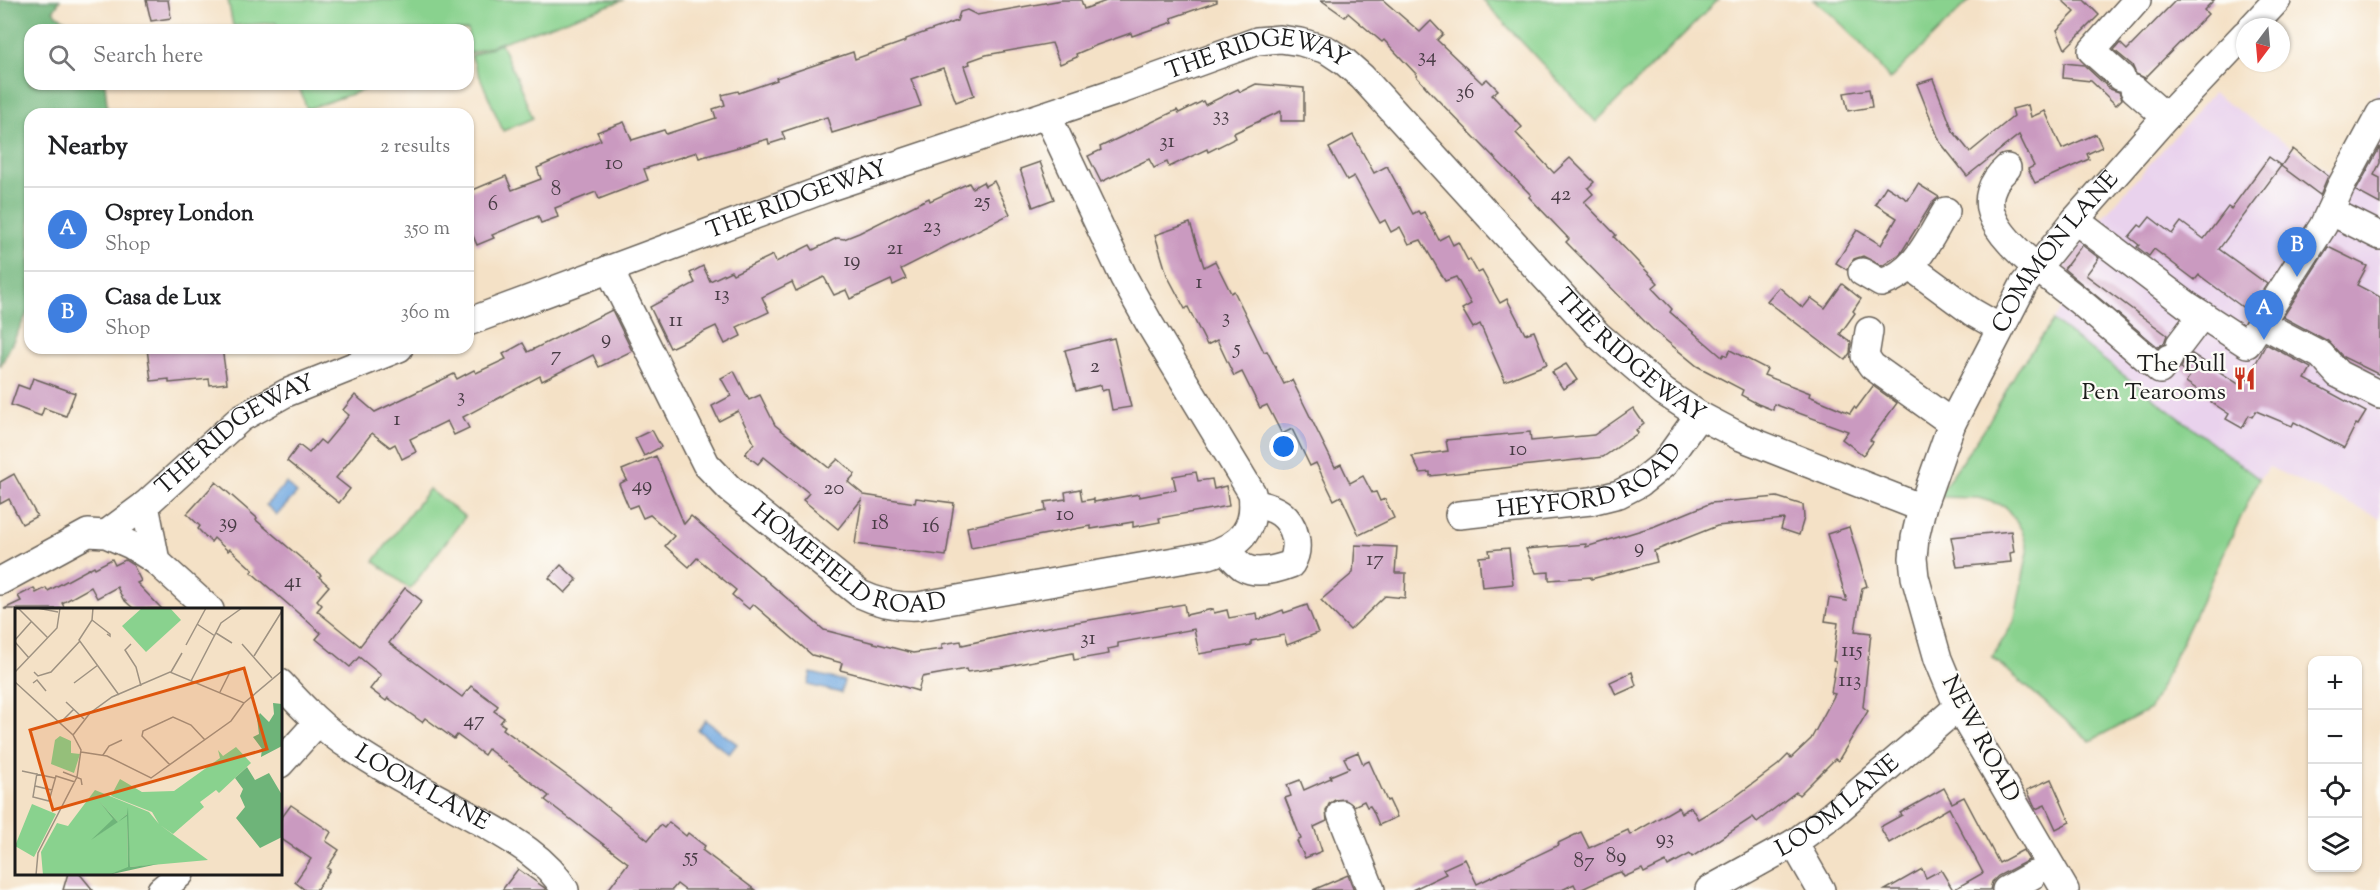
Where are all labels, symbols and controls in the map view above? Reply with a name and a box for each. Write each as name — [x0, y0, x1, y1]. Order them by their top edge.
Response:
north arrow — [2236, 18, 2290, 72]
street label: THE RIDGEWAY — [1161, 22, 1355, 89]
search box — [24, 24, 474, 90]
icon: search — [45, 41, 78, 74]
text: Search here — [93, 41, 203, 73]
house number: 34 — [1417, 42, 1437, 72]
house number: 36 — [1456, 78, 1474, 108]
house number: 33 — [1213, 101, 1229, 131]
house number: 31 — [1159, 127, 1175, 157]
text: Nearby — [48, 129, 128, 166]
text: 2 results — [380, 133, 450, 162]
house number: 10 — [605, 149, 623, 179]
street label: THE RIDGEWAY — [702, 152, 892, 249]
street label: COMMON LANE — [1984, 163, 2128, 339]
house number: 8 — [551, 175, 561, 205]
house number: 42 — [1551, 180, 1571, 210]
house number: 25 — [973, 187, 991, 217]
house number: 6 — [488, 190, 498, 220]
text: Osprey London — [105, 199, 254, 231]
house number: 23 — [923, 212, 941, 242]
text: A — [59, 215, 76, 244]
text: 350 m — [404, 215, 450, 244]
pin: B — [2278, 228, 2316, 277]
text: Shop — [105, 231, 150, 260]
house number: 21 — [887, 234, 903, 264]
house number: 19 — [843, 246, 861, 276]
house number: 1 — [1195, 268, 1203, 298]
house number: 13 — [714, 280, 730, 310]
street label: THE RIDGEWAY — [1547, 281, 1712, 431]
text: Casa de Lux — [105, 283, 221, 315]
pin: A — [2244, 290, 2284, 340]
text: B — [61, 299, 74, 328]
text: 360 m — [401, 299, 450, 328]
house number: 3 — [1222, 303, 1230, 333]
house number: 11 — [669, 306, 683, 336]
text: Shop — [105, 315, 150, 344]
house number: 9 — [601, 324, 611, 354]
house number: 5 — [1232, 334, 1241, 364]
house number: 7 — [551, 341, 562, 371]
place label: The Bull Pen Tearooms — [2082, 348, 2226, 410]
house number: 2 — [1090, 352, 1100, 382]
street label: THE RIDGEWAY — [149, 366, 320, 504]
restaurant icon: The Bull Pen Tearooms — [2231, 366, 2257, 392]
house number: 3 — [457, 382, 465, 412]
house number: 1 — [393, 405, 401, 435]
your location — [1269, 432, 1298, 461]
house number: 10 — [1509, 435, 1527, 465]
street label: HEYFORD ROAD — [1495, 436, 1691, 528]
house number: 49 — [632, 471, 652, 501]
house number: 20 — [824, 474, 844, 504]
street label: HOMEFIELD ROAD — [744, 495, 949, 623]
house number: 10 — [1056, 500, 1074, 530]
house number: 39 — [219, 508, 237, 538]
house number: 18 — [871, 509, 889, 539]
house number: 16 — [922, 512, 940, 542]
house number: 9 — [1634, 533, 1644, 563]
house number: 17 — [1366, 545, 1384, 575]
house number: 41 — [284, 567, 302, 597]
inset map — [15, 608, 282, 875]
house number: 31 — [1080, 624, 1096, 654]
house number: 115 — [1841, 636, 1863, 666]
map controls — [2308, 656, 2362, 872]
button: + — [2308, 656, 2362, 710]
house number: 113 — [1839, 666, 1861, 696]
street label: NEW ROAD — [1932, 669, 2028, 809]
house number: 47 — [463, 706, 485, 736]
button: − — [2308, 710, 2362, 764]
street label: LOOM LANE — [347, 737, 496, 840]
street label: LOOM LANE — [1770, 747, 1908, 867]
button: locate — [2308, 764, 2362, 818]
button: layers — [2308, 818, 2362, 872]
house number: 93 — [1656, 824, 1674, 854]
house number: 55 — [683, 842, 698, 872]
house number: 89 — [1606, 842, 1626, 872]
house number: 87 — [1573, 847, 1595, 877]

